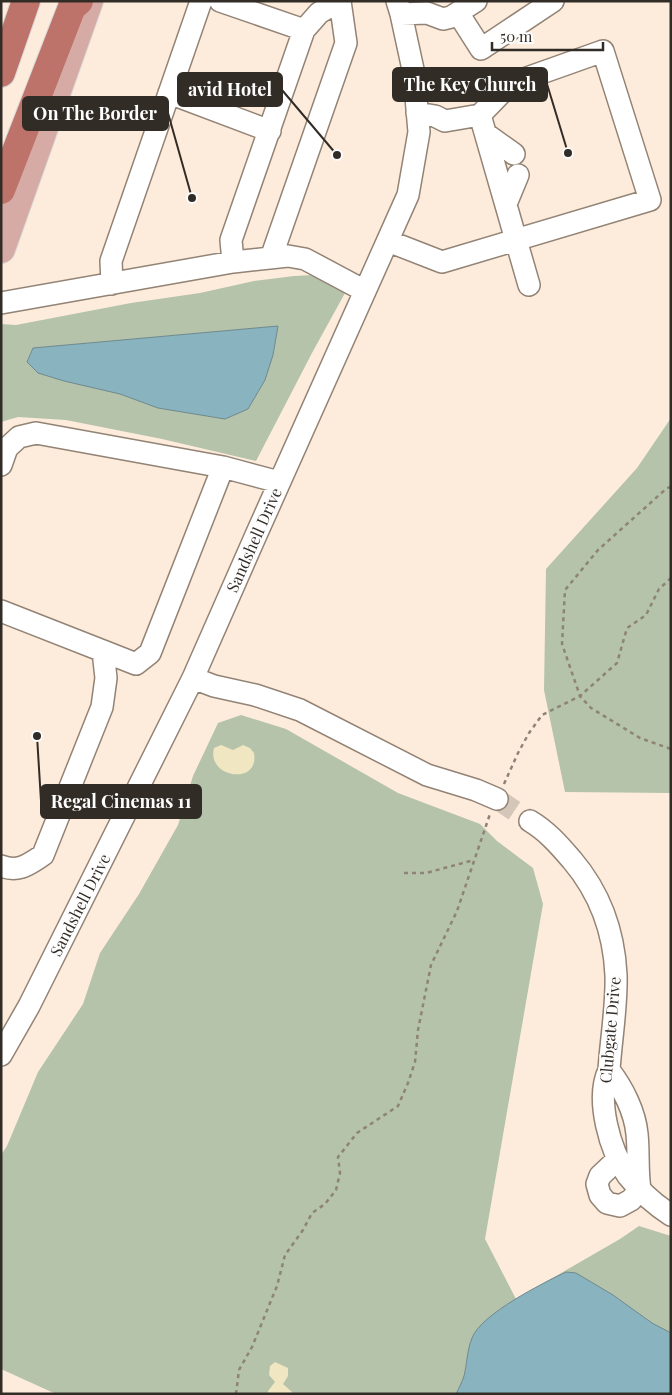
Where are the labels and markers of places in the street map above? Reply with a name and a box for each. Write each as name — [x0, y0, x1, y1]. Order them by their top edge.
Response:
callout: The Key Church — [393, 68, 547, 101]
callout: avid Hotel — [178, 73, 282, 106]
callout: On The Border — [23, 97, 168, 130]
callout: Regal Cinemas 11 — [41, 785, 201, 818]

